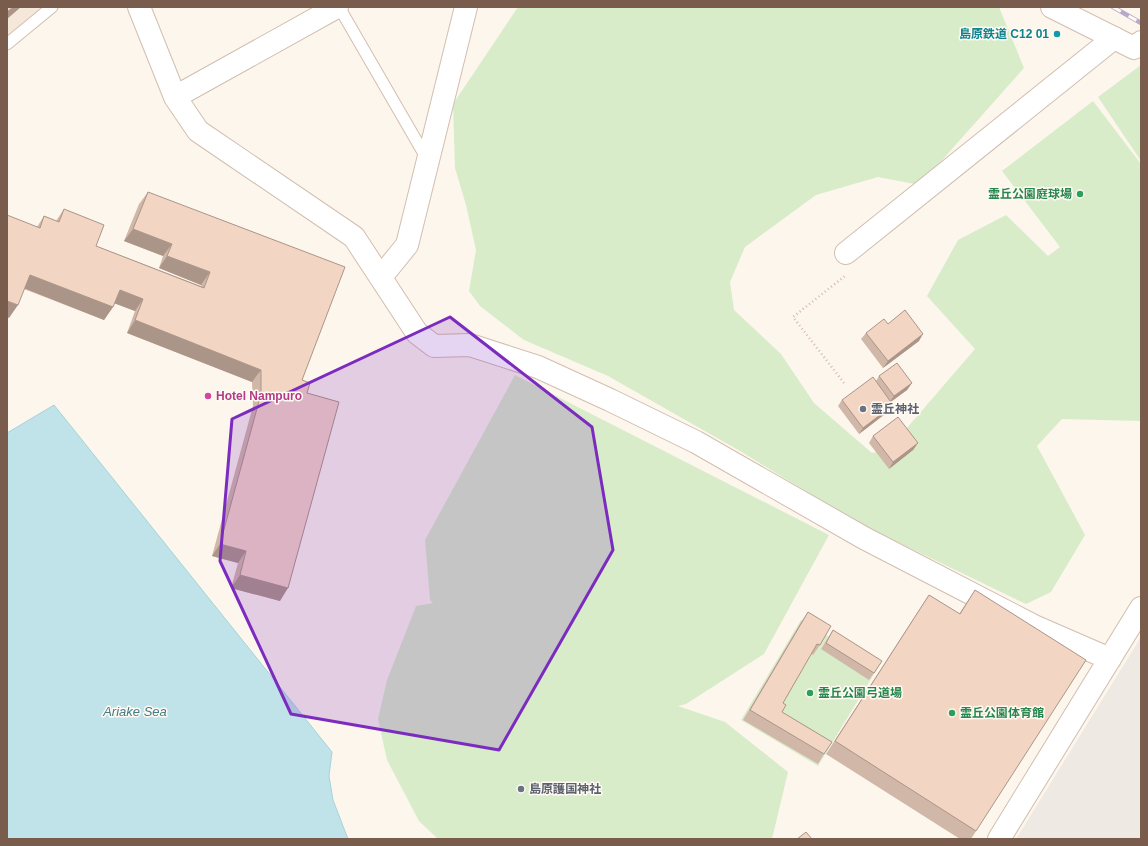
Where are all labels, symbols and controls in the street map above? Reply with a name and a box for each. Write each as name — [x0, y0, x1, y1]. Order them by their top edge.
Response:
place label: 島原鉄道 C12 01 — [959, 27, 1049, 41]
marker: 島原鉄道 C12 01 — [1052, 29, 1062, 39]
place label: 霊丘公園庭球場 — [988, 187, 1072, 201]
marker: 霊丘公園庭球場 — [1075, 189, 1085, 199]
place label: Hotel Nampuro — [216, 389, 302, 403]
marker: Hotel Nampuro — [203, 391, 213, 401]
place label: 霊丘神社 — [871, 402, 919, 416]
marker: 霊丘神社 — [858, 404, 868, 414]
place label: 霊丘公園弓道場 — [818, 686, 902, 700]
marker: 霊丘公園弓道場 — [805, 688, 815, 698]
water label: Ariake Sea — [102, 704, 167, 719]
place label: 霊丘公園体育館 — [960, 706, 1044, 720]
marker: 霊丘公園体育館 — [947, 708, 957, 718]
place label: 島原護国神社 — [529, 782, 601, 796]
marker: 島原護国神社 — [516, 784, 526, 794]

